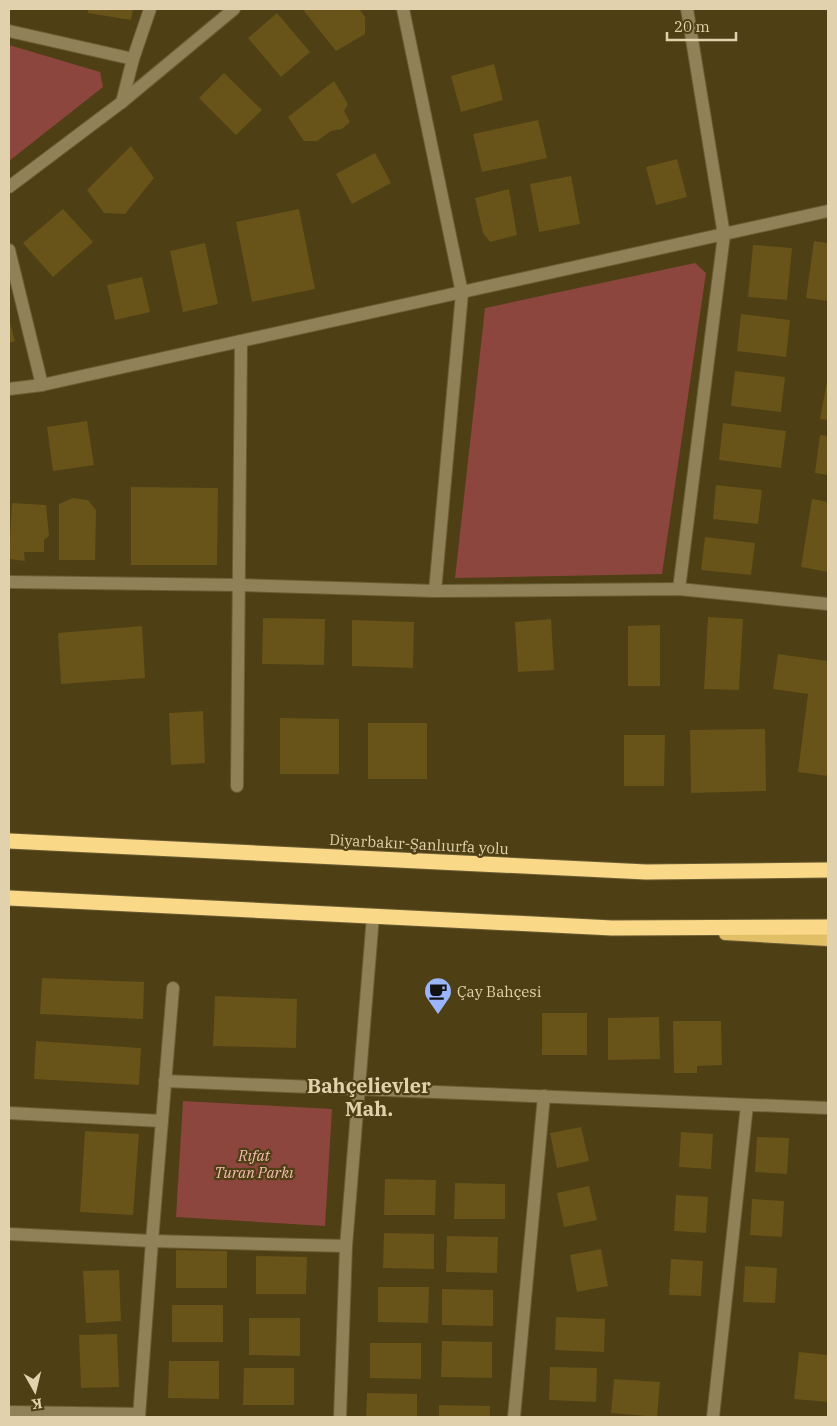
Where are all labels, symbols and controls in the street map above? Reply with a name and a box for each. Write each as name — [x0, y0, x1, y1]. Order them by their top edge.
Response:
scale bar — [667, 10, 736, 42]
text: 20 m — [674, 17, 710, 36]
street label: Diyarbakır-Şanlıurfa yolu — [329, 830, 509, 858]
cafe icon: Çay Bahçesi — [423, 976, 453, 1015]
place label: Çay Bahçesi — [457, 982, 542, 1001]
district label: Bahçelievler Mah. — [307, 1072, 431, 1122]
park label: Rıfat Turan Parkı — [214, 1146, 294, 1182]
north arrow — [10, 1366, 60, 1416]
text: K — [30, 1394, 43, 1414]

